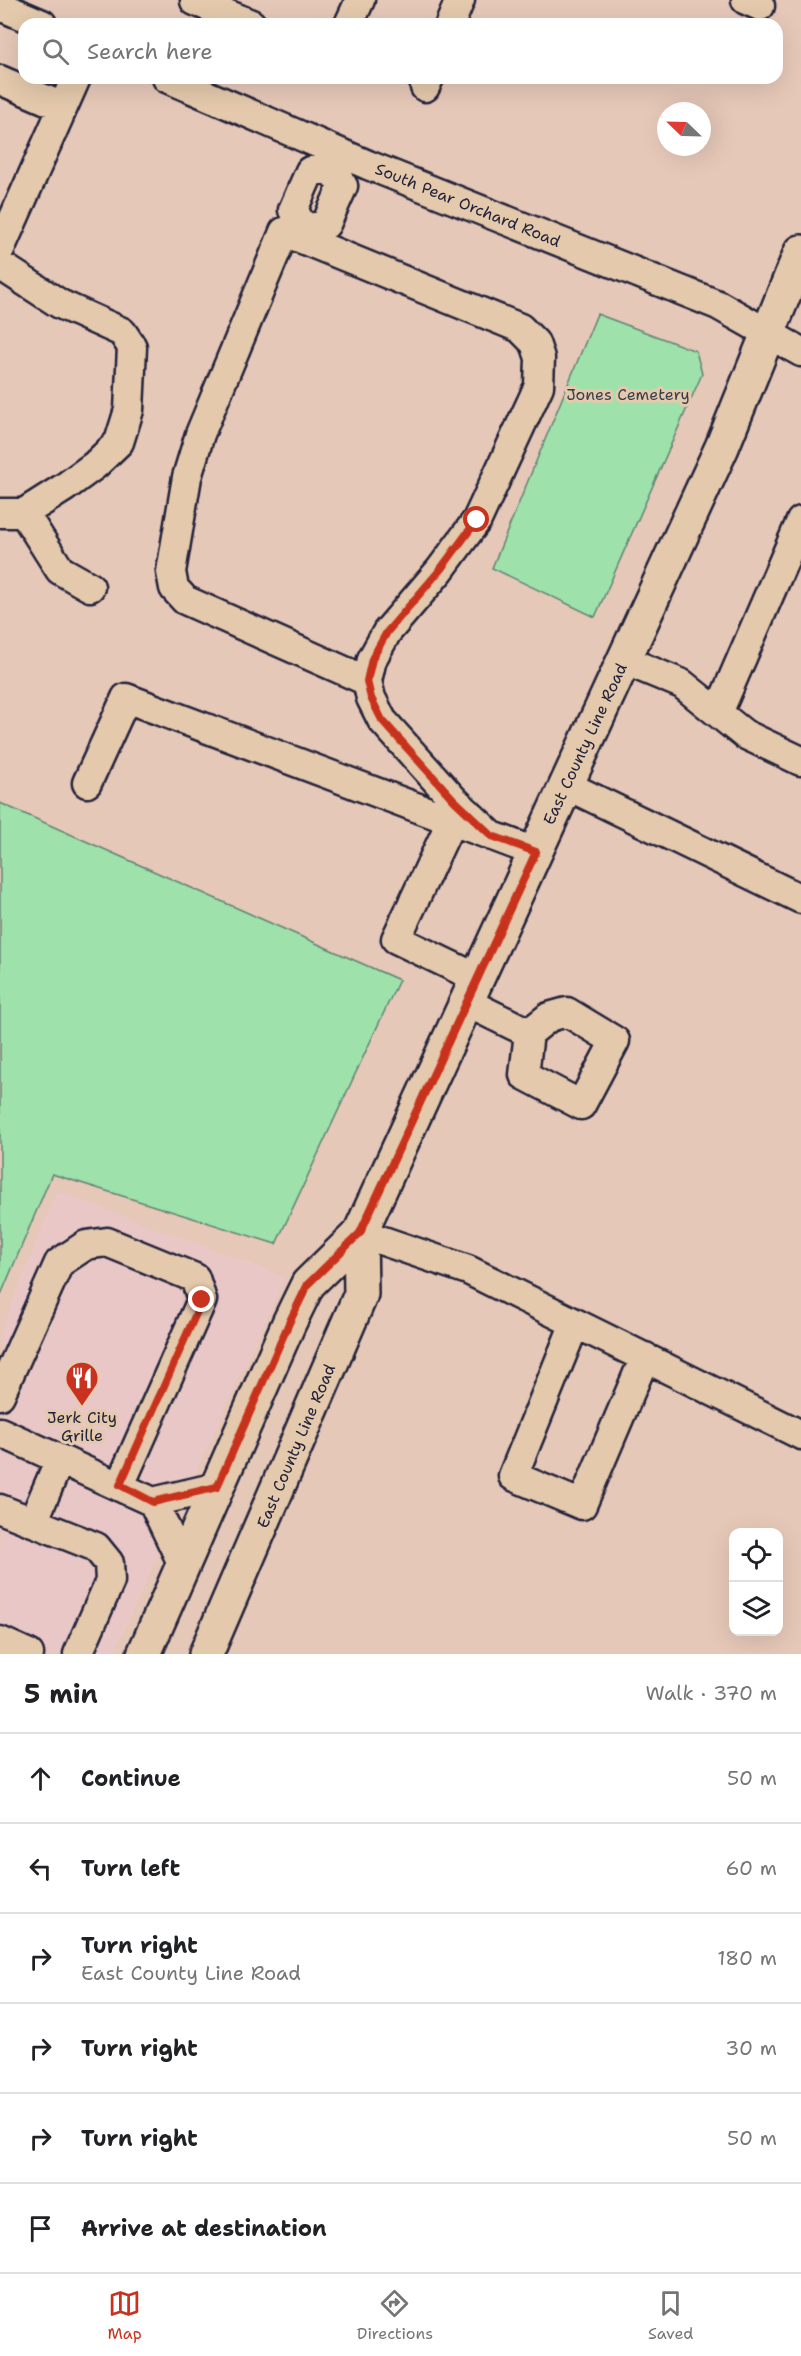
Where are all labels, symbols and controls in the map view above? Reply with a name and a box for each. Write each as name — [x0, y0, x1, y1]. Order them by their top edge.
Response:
search box — [18, 18, 783, 84]
icon: search — [39, 35, 72, 68]
text: Search here — [87, 37, 213, 66]
north arrow — [657, 102, 711, 156]
street label: South Pear Orchard Road — [372, 158, 564, 252]
park label: Jones Cemetery — [566, 384, 690, 405]
route start — [463, 506, 489, 532]
street label: East County Line Road — [538, 660, 632, 828]
route end — [188, 1286, 214, 1312]
restaurant icon: Jerk City Grille — [64, 1360, 100, 1407]
street label: East County Line Road — [252, 1361, 340, 1531]
place label: Jerk City Grille — [47, 1407, 117, 1446]
map controls — [729, 1528, 783, 1636]
button: locate — [729, 1528, 783, 1582]
button: layers — [729, 1582, 783, 1636]
text: 5 min — [24, 1676, 98, 1711]
text: Walk · 370 m — [646, 1680, 777, 1706]
icon: ahead — [24, 1762, 57, 1795]
text: Continue — [81, 1764, 181, 1793]
text: 50 m — [727, 1765, 777, 1791]
icon: left — [24, 1852, 57, 1885]
text: Turn left — [81, 1854, 180, 1883]
text: 60 m — [725, 1855, 777, 1881]
text: Turn right — [81, 1931, 198, 1960]
icon: right — [24, 1942, 57, 1975]
text: 180 m — [717, 1945, 777, 1971]
text: East County Line Road — [81, 1960, 301, 1986]
icon: right — [24, 2032, 57, 2065]
text: Turn right — [81, 2034, 198, 2063]
text: 30 m — [725, 2035, 777, 2061]
icon: right — [24, 2122, 57, 2155]
text: Turn right — [81, 2124, 198, 2153]
text: 50 m — [727, 2125, 777, 2151]
icon: arrive — [24, 2212, 57, 2245]
text: Arrive at destination — [81, 2214, 327, 2243]
tab: Map — [108, 2287, 142, 2344]
tab: Directions — [357, 2287, 433, 2344]
tab: Saved — [648, 2287, 694, 2344]

